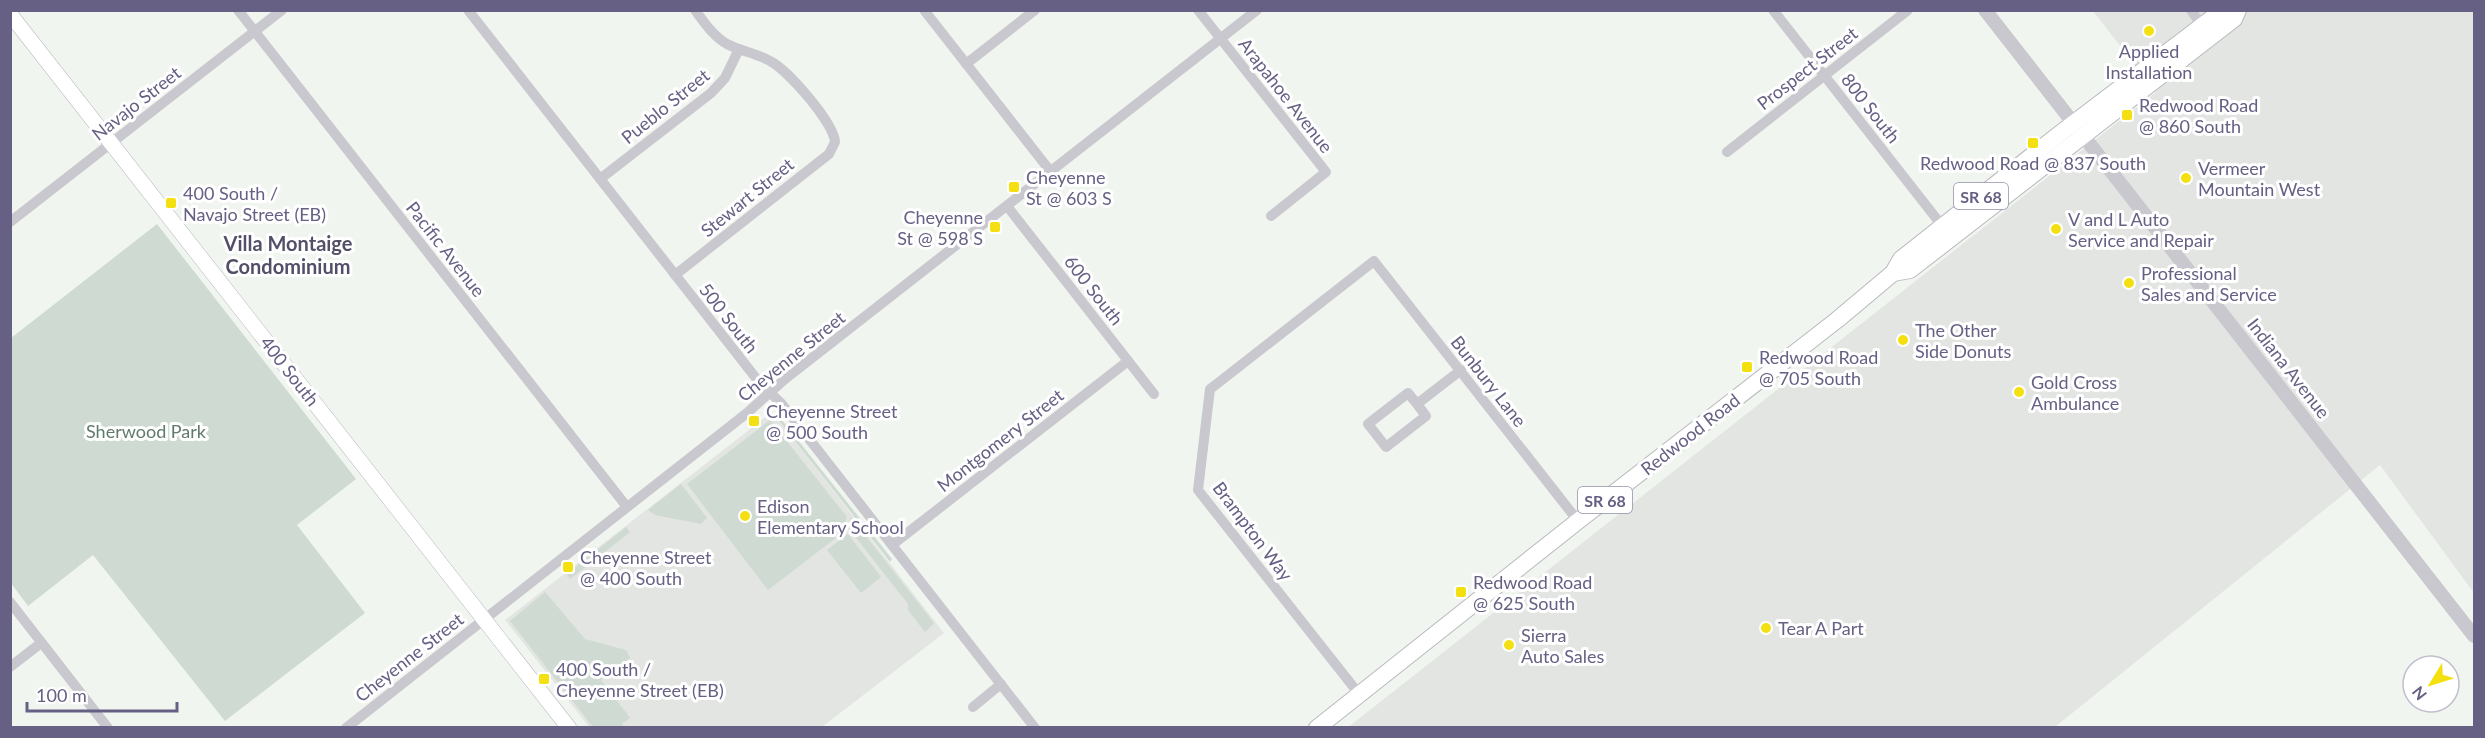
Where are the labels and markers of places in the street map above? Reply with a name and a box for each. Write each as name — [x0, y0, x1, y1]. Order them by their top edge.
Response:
marker: Applied Installation — [2142, 24, 2156, 38]
place label: Applied Installation — [2106, 40, 2192, 83]
place label: Redwood Road @ 860 South — [2139, 94, 2258, 137]
marker: Redwood Road @ 860 South — [2120, 108, 2134, 122]
marker: Redwood Road @ 837 South — [2026, 136, 2040, 150]
place label: Redwood Road @ 837 South — [1920, 152, 2146, 174]
place label: Vermeer Mountain West — [2198, 157, 2321, 200]
place label: Cheyenne St @ 603 S — [1026, 166, 1112, 209]
marker: Vermeer Mountain West — [2179, 171, 2193, 185]
marker: Cheyenne St @ 603 S — [1007, 180, 1021, 194]
place label: 400 South / Navajo Street (EB) — [183, 182, 326, 225]
marker: 400 South / Navajo Street (EB) — [164, 196, 178, 210]
place label: Cheyenne St @ 598 S — [897, 206, 983, 249]
place label: V and L Auto Service and Repair — [2068, 208, 2214, 251]
marker: Cheyenne St @ 598 S — [988, 220, 1002, 234]
marker: V and L Auto Service and Repair — [2049, 222, 2063, 236]
place label: Professional Sales and Service — [2141, 262, 2277, 305]
marker: Professional Sales and Service — [2122, 276, 2136, 290]
place label: The Other Side Donuts — [1915, 319, 2011, 362]
marker: The Other Side Donuts — [1896, 333, 1910, 347]
place label: Redwood Road @ 705 South — [1759, 346, 1878, 389]
marker: Redwood Road @ 705 South — [1740, 360, 1754, 374]
place label: Gold Cross Ambulance — [2031, 371, 2119, 414]
marker: Gold Cross Ambulance — [2012, 385, 2026, 399]
place label: Cheyenne Street @ 500 South — [766, 400, 898, 443]
marker: Cheyenne Street @ 500 South — [747, 414, 761, 428]
place label: Edison Elementary School — [757, 495, 904, 538]
marker: Edison Elementary School — [738, 509, 752, 523]
place label: Cheyenne Street @ 400 South — [580, 546, 712, 589]
marker: Cheyenne Street @ 400 South — [561, 560, 575, 574]
place label: Redwood Road @ 625 South — [1473, 571, 1592, 614]
marker: Redwood Road @ 625 South — [1454, 585, 1468, 599]
place label: Tear A Part — [1778, 617, 1864, 639]
marker: Tear A Part — [1759, 621, 1773, 635]
place label: Sierra Auto Sales — [1521, 624, 1605, 667]
marker: Sierra Auto Sales — [1502, 638, 1516, 652]
place label: 400 South / Cheyenne Street (EB) — [556, 658, 724, 701]
marker: 400 South / Cheyenne Street (EB) — [537, 672, 551, 686]

